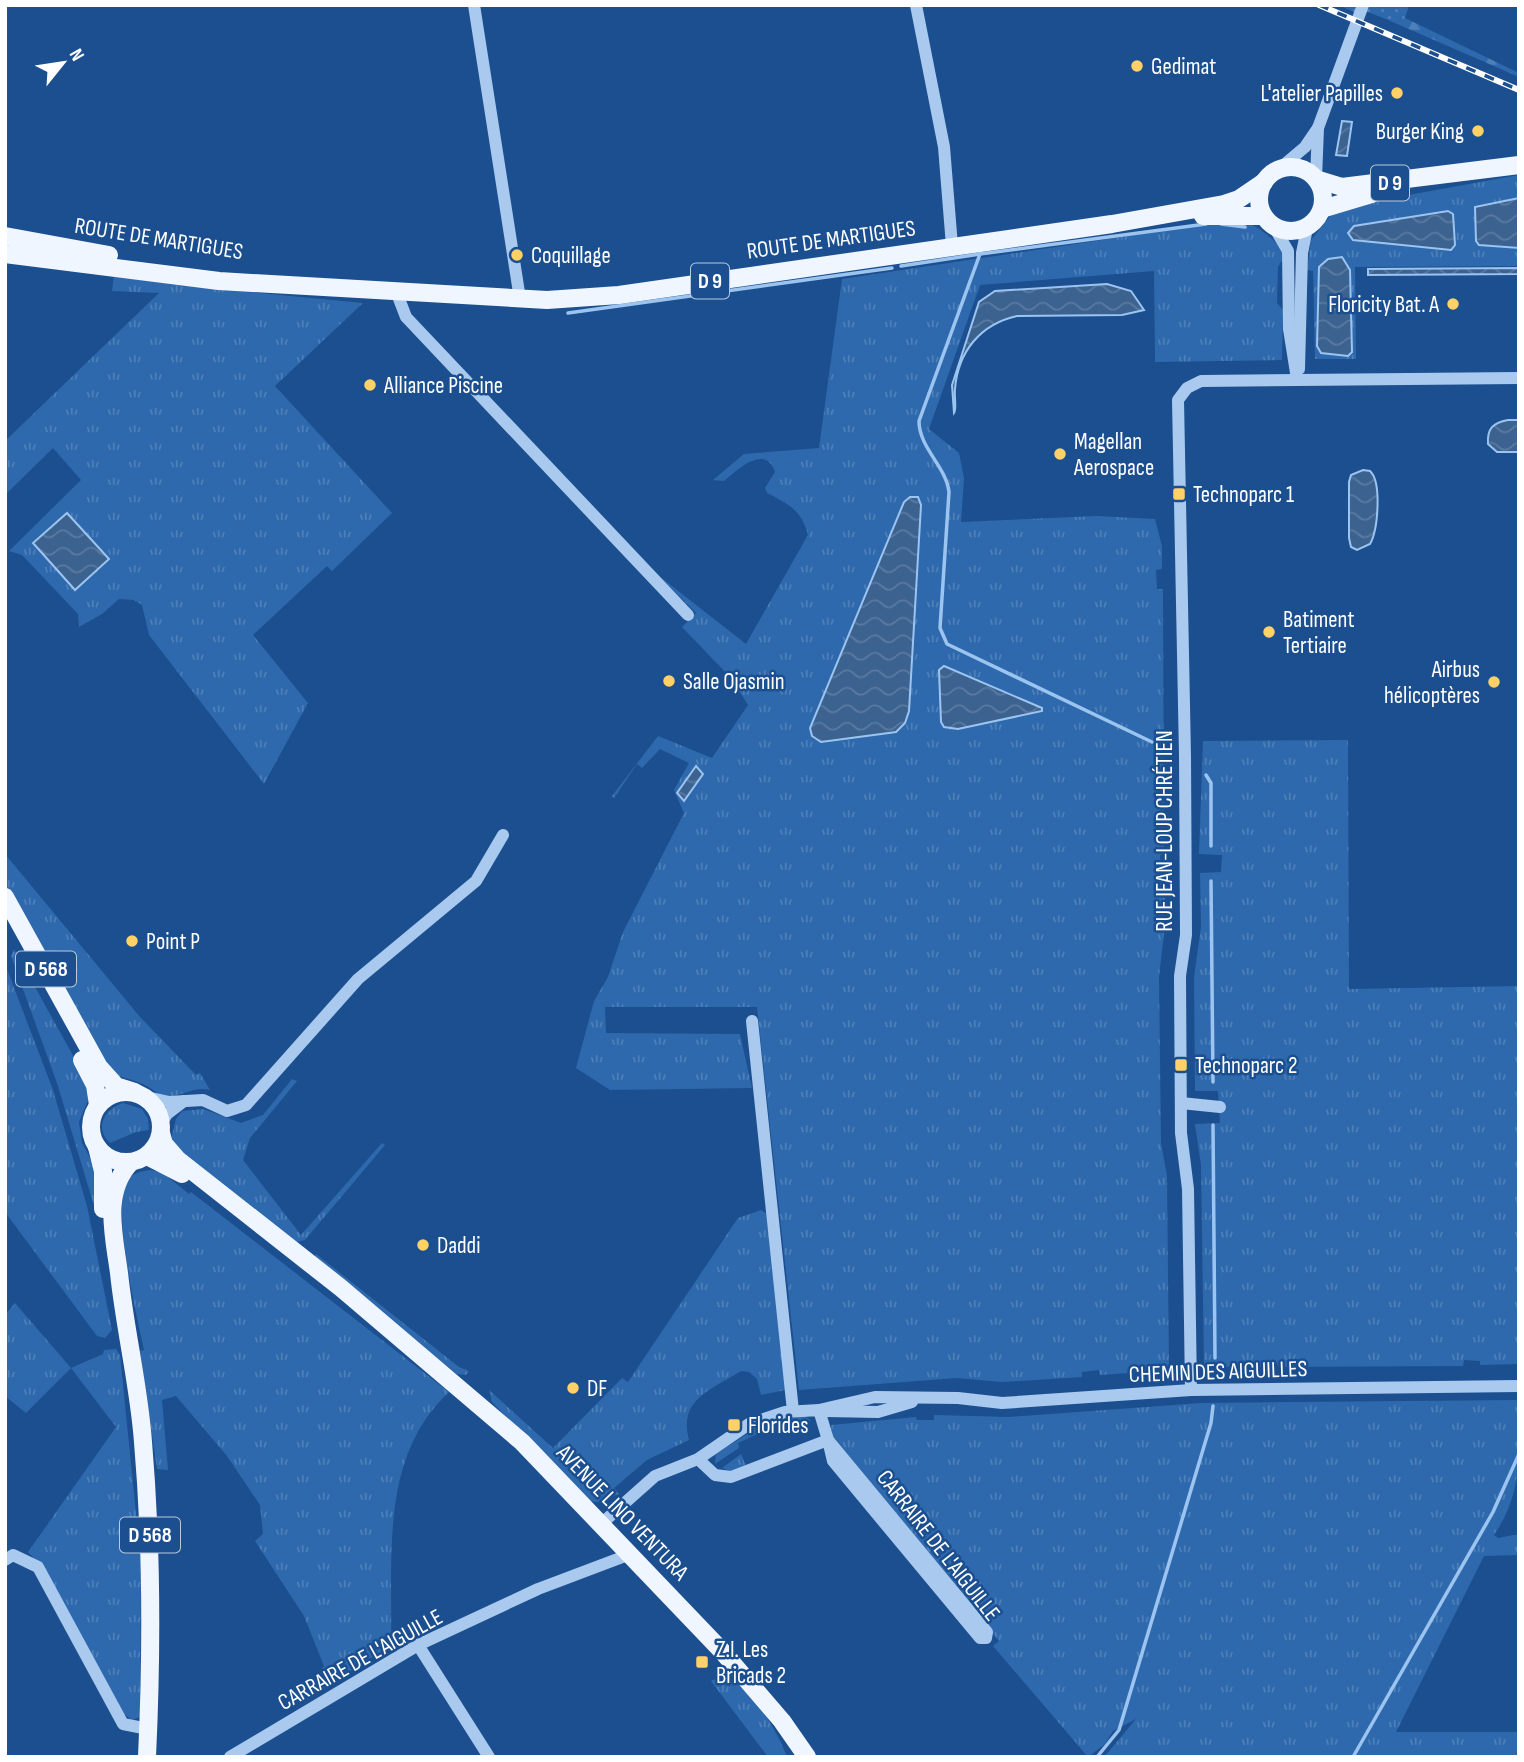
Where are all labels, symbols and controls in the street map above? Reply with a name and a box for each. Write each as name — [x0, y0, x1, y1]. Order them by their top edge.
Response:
north arrow — [28, 28, 98, 98]
text: N — [64, 45, 89, 65]
place label: Gedimat — [1151, 53, 1216, 81]
marker: Gedimat — [1129, 58, 1145, 74]
place label: L'atelier Papilles — [1261, 80, 1383, 108]
marker: L'atelier Papilles — [1389, 85, 1405, 101]
place label: Burger King — [1376, 118, 1464, 146]
marker: Burger King — [1470, 123, 1486, 139]
road number: D 9 — [1371, 166, 1409, 200]
street label: ROUTE DE MARTIGUES — [73, 212, 245, 266]
street label: ROUTE DE MARTIGUES — [745, 214, 917, 266]
place label: Coquillage — [531, 242, 611, 270]
marker: Coquillage — [509, 247, 525, 263]
road number: D 9 — [691, 264, 729, 298]
place label: Floricity Bat. A — [1328, 291, 1439, 319]
marker: Floricity Bat. A — [1445, 296, 1461, 312]
place label: Alliance Piscine — [383, 372, 503, 400]
marker: Alliance Piscine — [362, 377, 378, 393]
place label: Magellan Aerospace — [1073, 428, 1154, 482]
marker: Magellan Aerospace — [1052, 446, 1068, 462]
place label: Technoparc 1 — [1193, 481, 1294, 509]
marker: Technoparc 1 — [1171, 486, 1187, 502]
place label: Batiment Tertiaire — [1283, 606, 1354, 660]
marker: Batiment Tertiaire — [1261, 624, 1277, 640]
place label: Airbus hélicoptères — [1384, 656, 1480, 710]
place label: Salle Ojasmin — [683, 668, 785, 696]
marker: Salle Ojasmin — [661, 673, 677, 689]
marker: Airbus hélicoptères — [1486, 674, 1502, 690]
street label: RUE JEAN-LOUP CHRÉTIEN — [1151, 730, 1179, 932]
place label: Point P — [146, 928, 200, 956]
marker: Point P — [124, 933, 140, 949]
road number: D 568 — [16, 951, 76, 986]
place label: Technoparc 2 — [1195, 1052, 1297, 1080]
marker: Technoparc 2 — [1173, 1057, 1189, 1073]
place label: Daddi — [437, 1232, 480, 1260]
marker: Daddi — [415, 1237, 431, 1253]
street label: CHEMIN DES AIGUILLES — [1128, 1355, 1308, 1389]
place label: DF — [587, 1375, 607, 1403]
marker: DF — [565, 1380, 581, 1396]
place label: Florides — [748, 1412, 809, 1440]
marker: Florides — [726, 1417, 742, 1433]
street label: AVENUE LINO VENTURA — [550, 1438, 694, 1586]
street label: CARRAIRE DE L'AIGUILLE — [870, 1464, 1006, 1627]
road number: D 568 — [120, 1518, 180, 1552]
street label: CARRAIRE DE L'AIGUILLE — [273, 1603, 448, 1717]
place label: Z.I. Les Bricads 2 — [716, 1636, 786, 1690]
marker: Z.I. Les Bricads 2 — [694, 1654, 710, 1670]

